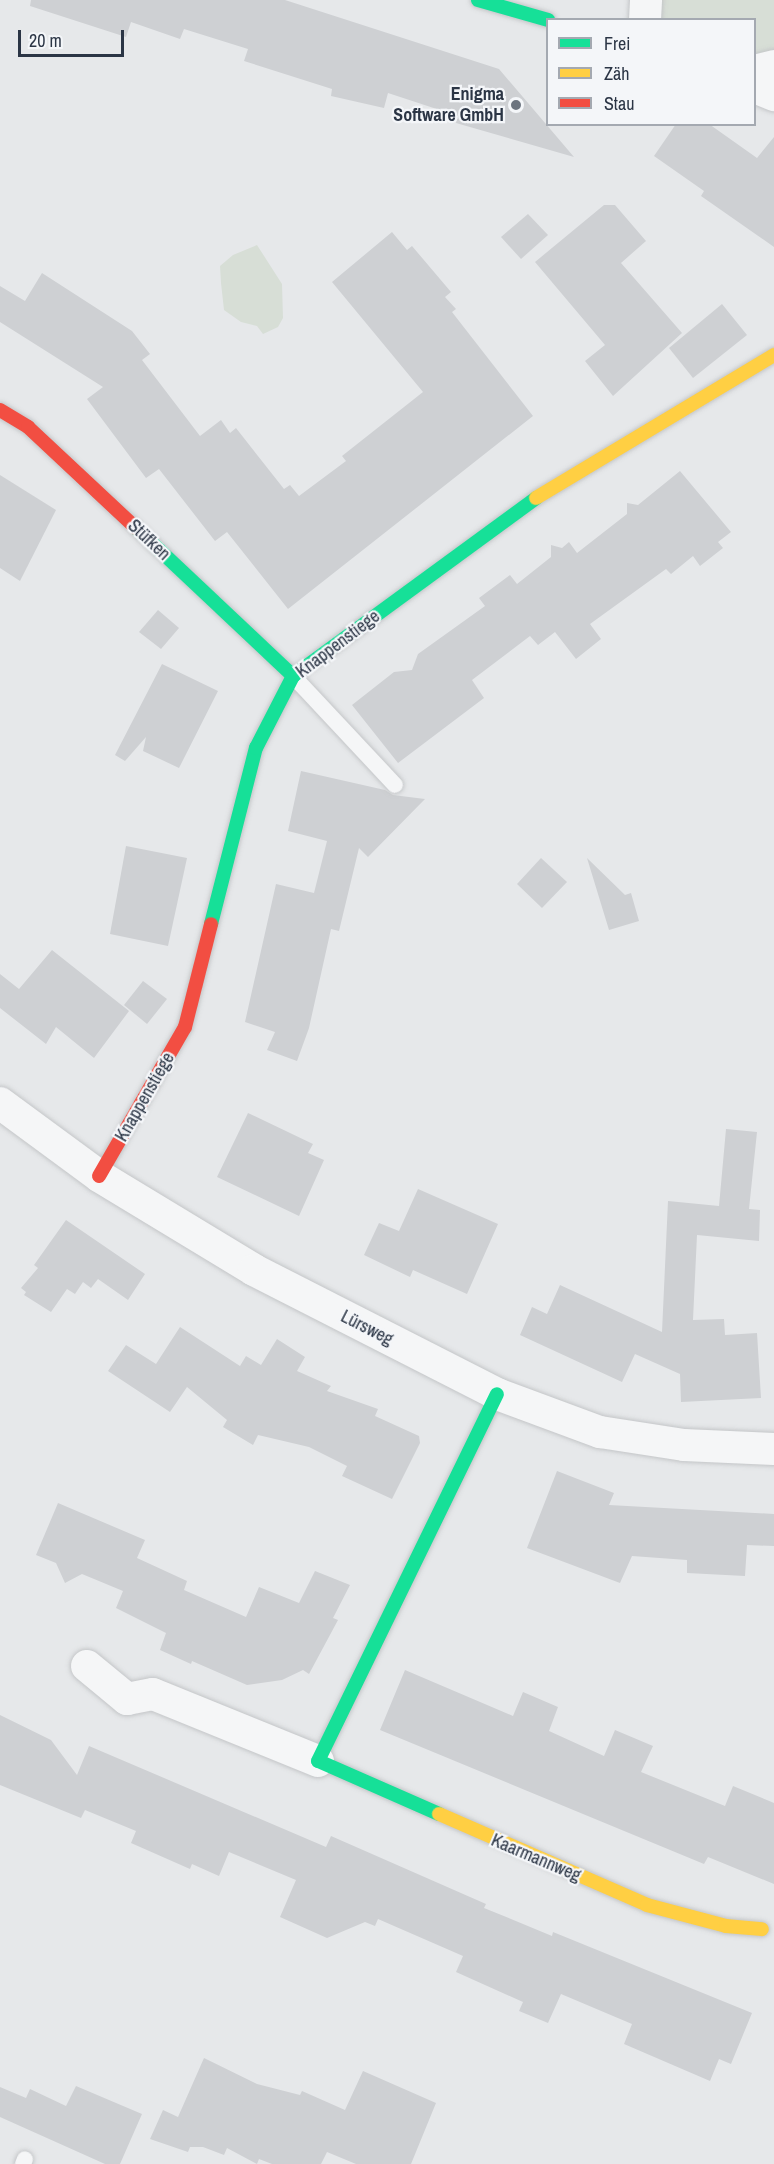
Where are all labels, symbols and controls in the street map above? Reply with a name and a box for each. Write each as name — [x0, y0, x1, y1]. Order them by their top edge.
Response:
scale bar — [21, 18, 128, 56]
legend — [546, 18, 756, 126]
text: 20 m — [29, 28, 62, 53]
text: Frei — [604, 31, 630, 56]
text: Zäh — [604, 61, 629, 86]
place label: Enigma Software GmbH — [393, 84, 504, 127]
text: Stau — [604, 91, 634, 116]
marker: Enigma Software GmbH — [509, 98, 523, 112]
street label: Stüfken — [123, 515, 175, 565]
street label: Knappenstiege — [292, 605, 384, 683]
street label: Knappenstiege — [111, 1049, 179, 1145]
street label: Lürsweg — [337, 1306, 397, 1350]
street label: Kaarmannweg — [488, 1829, 584, 1887]

